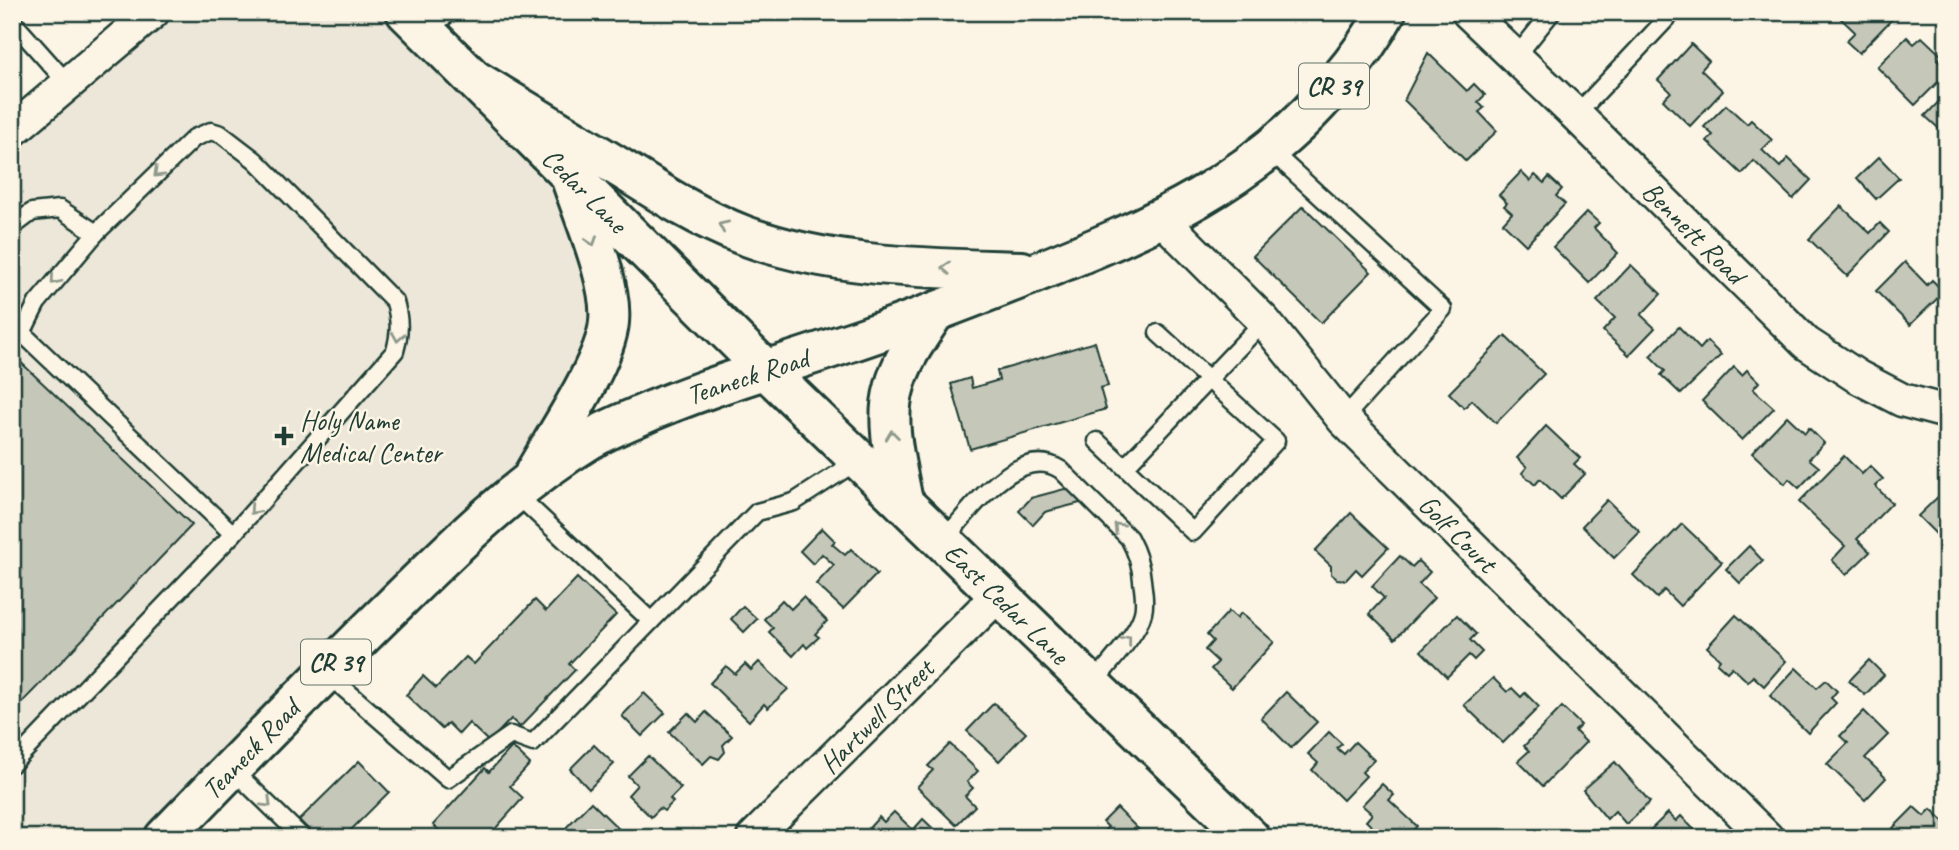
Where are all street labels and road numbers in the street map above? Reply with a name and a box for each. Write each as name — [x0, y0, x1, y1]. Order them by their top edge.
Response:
road number: CR 39 — [1299, 64, 1369, 108]
street label: Cedar Lane — [535, 140, 636, 242]
street label: Bennett Road — [1635, 174, 1755, 294]
street label: Teaneck Road — [682, 339, 816, 413]
street label: Golf Court — [1411, 487, 1506, 582]
street label: East Cedar Lane — [937, 535, 1078, 673]
road number: CR 39 — [301, 640, 371, 684]
street label: Hartwell Street — [812, 650, 943, 781]
street label: Teaneck Road — [194, 689, 309, 807]

